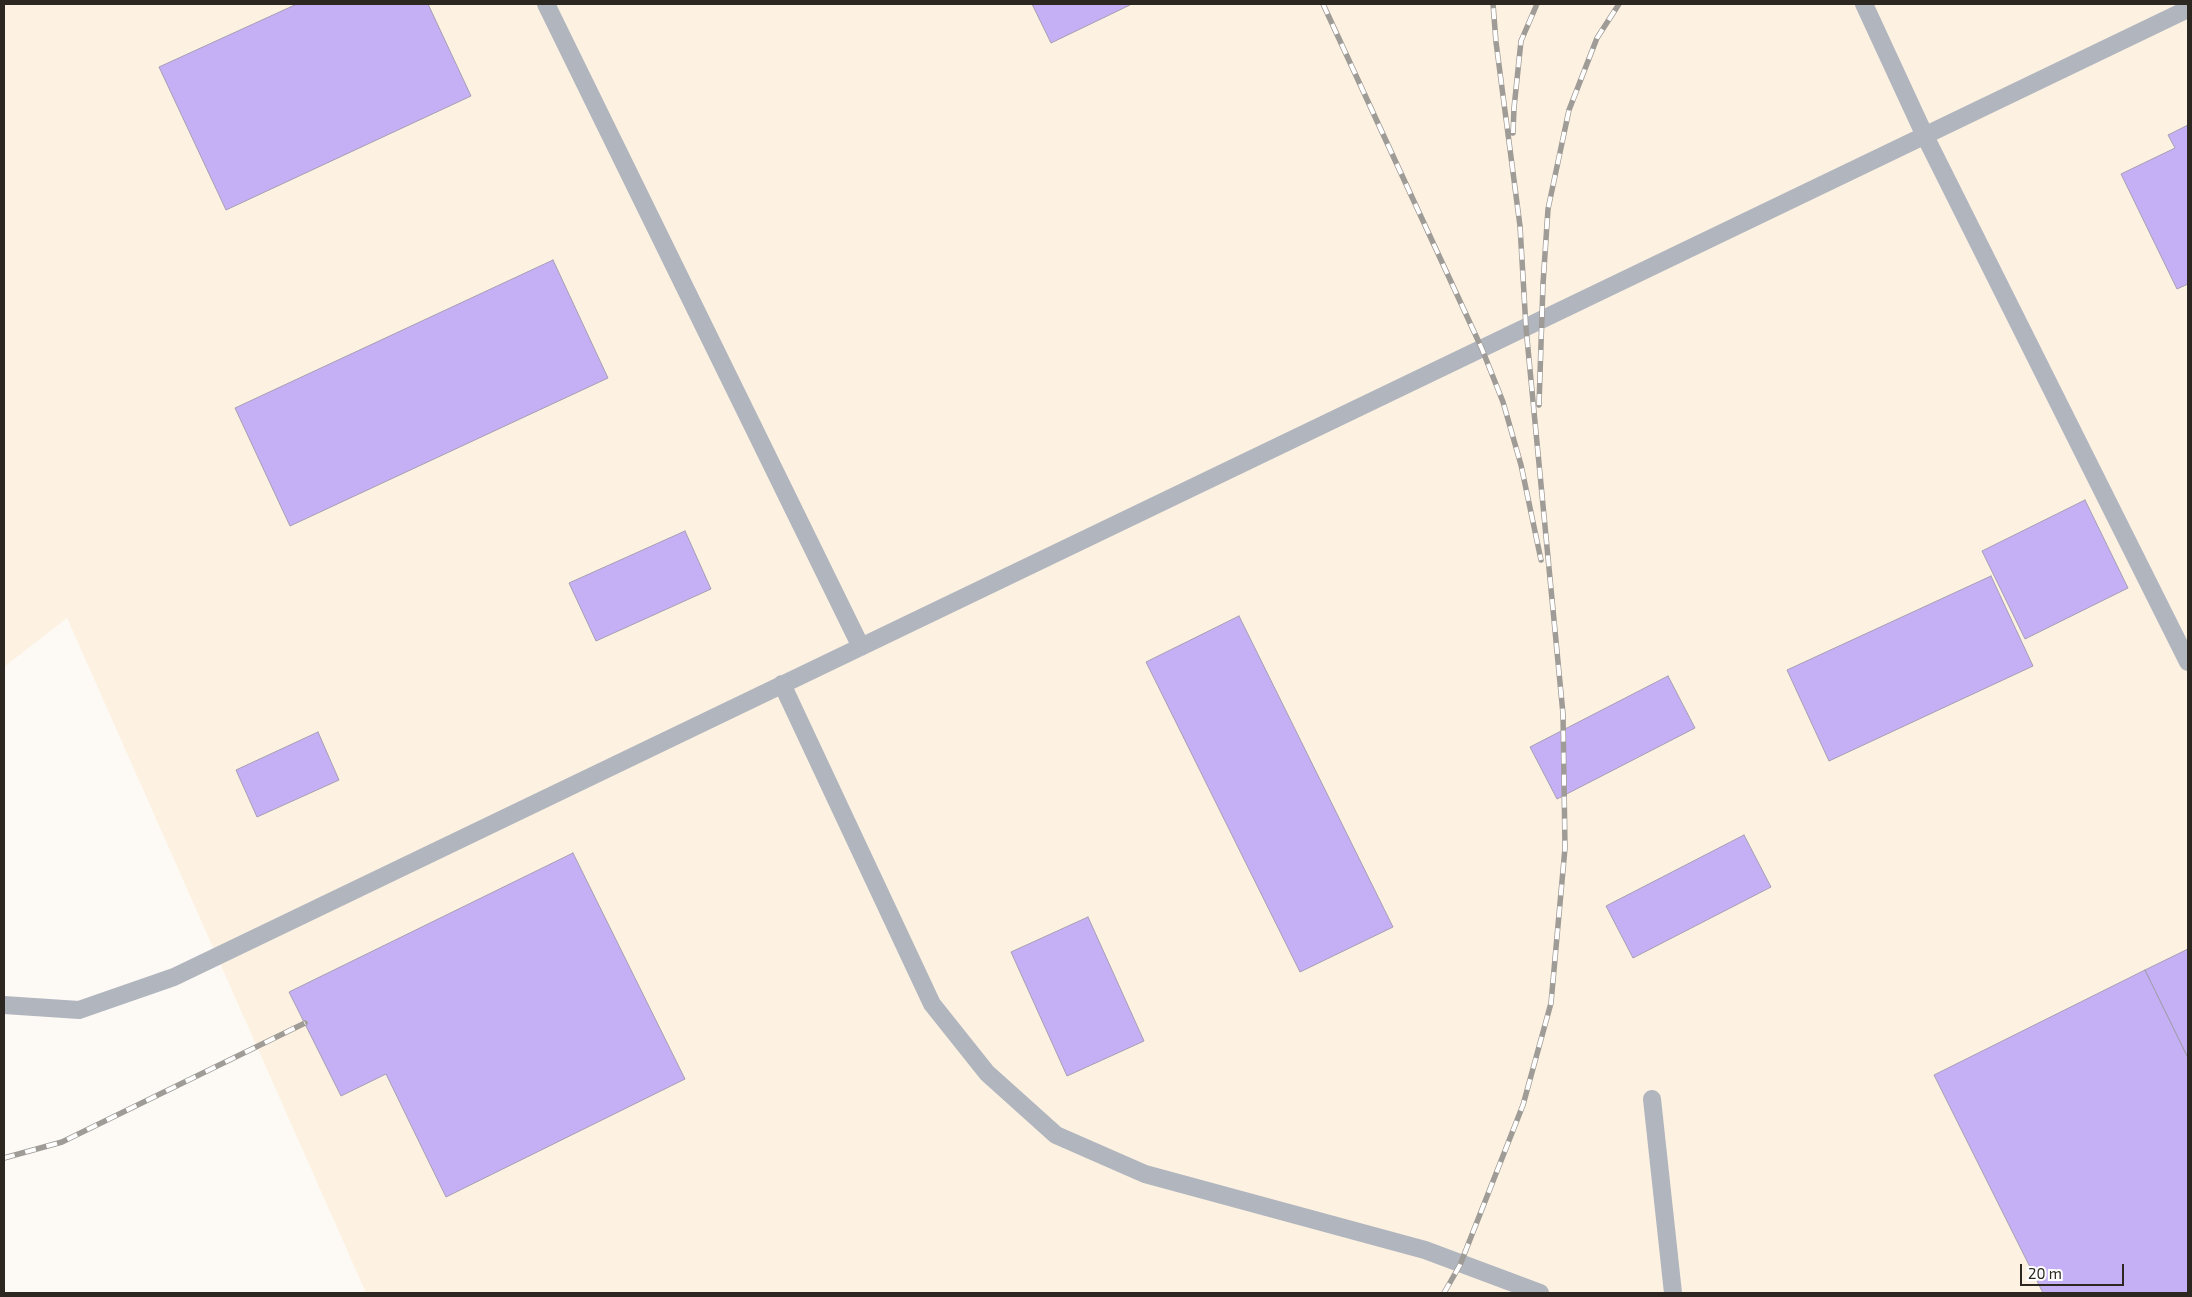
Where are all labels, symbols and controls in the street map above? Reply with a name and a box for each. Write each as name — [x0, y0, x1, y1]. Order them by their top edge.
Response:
scale bar — [2022, 1254, 2126, 1286]
text: 20 m — [2028, 1264, 2062, 1282]

